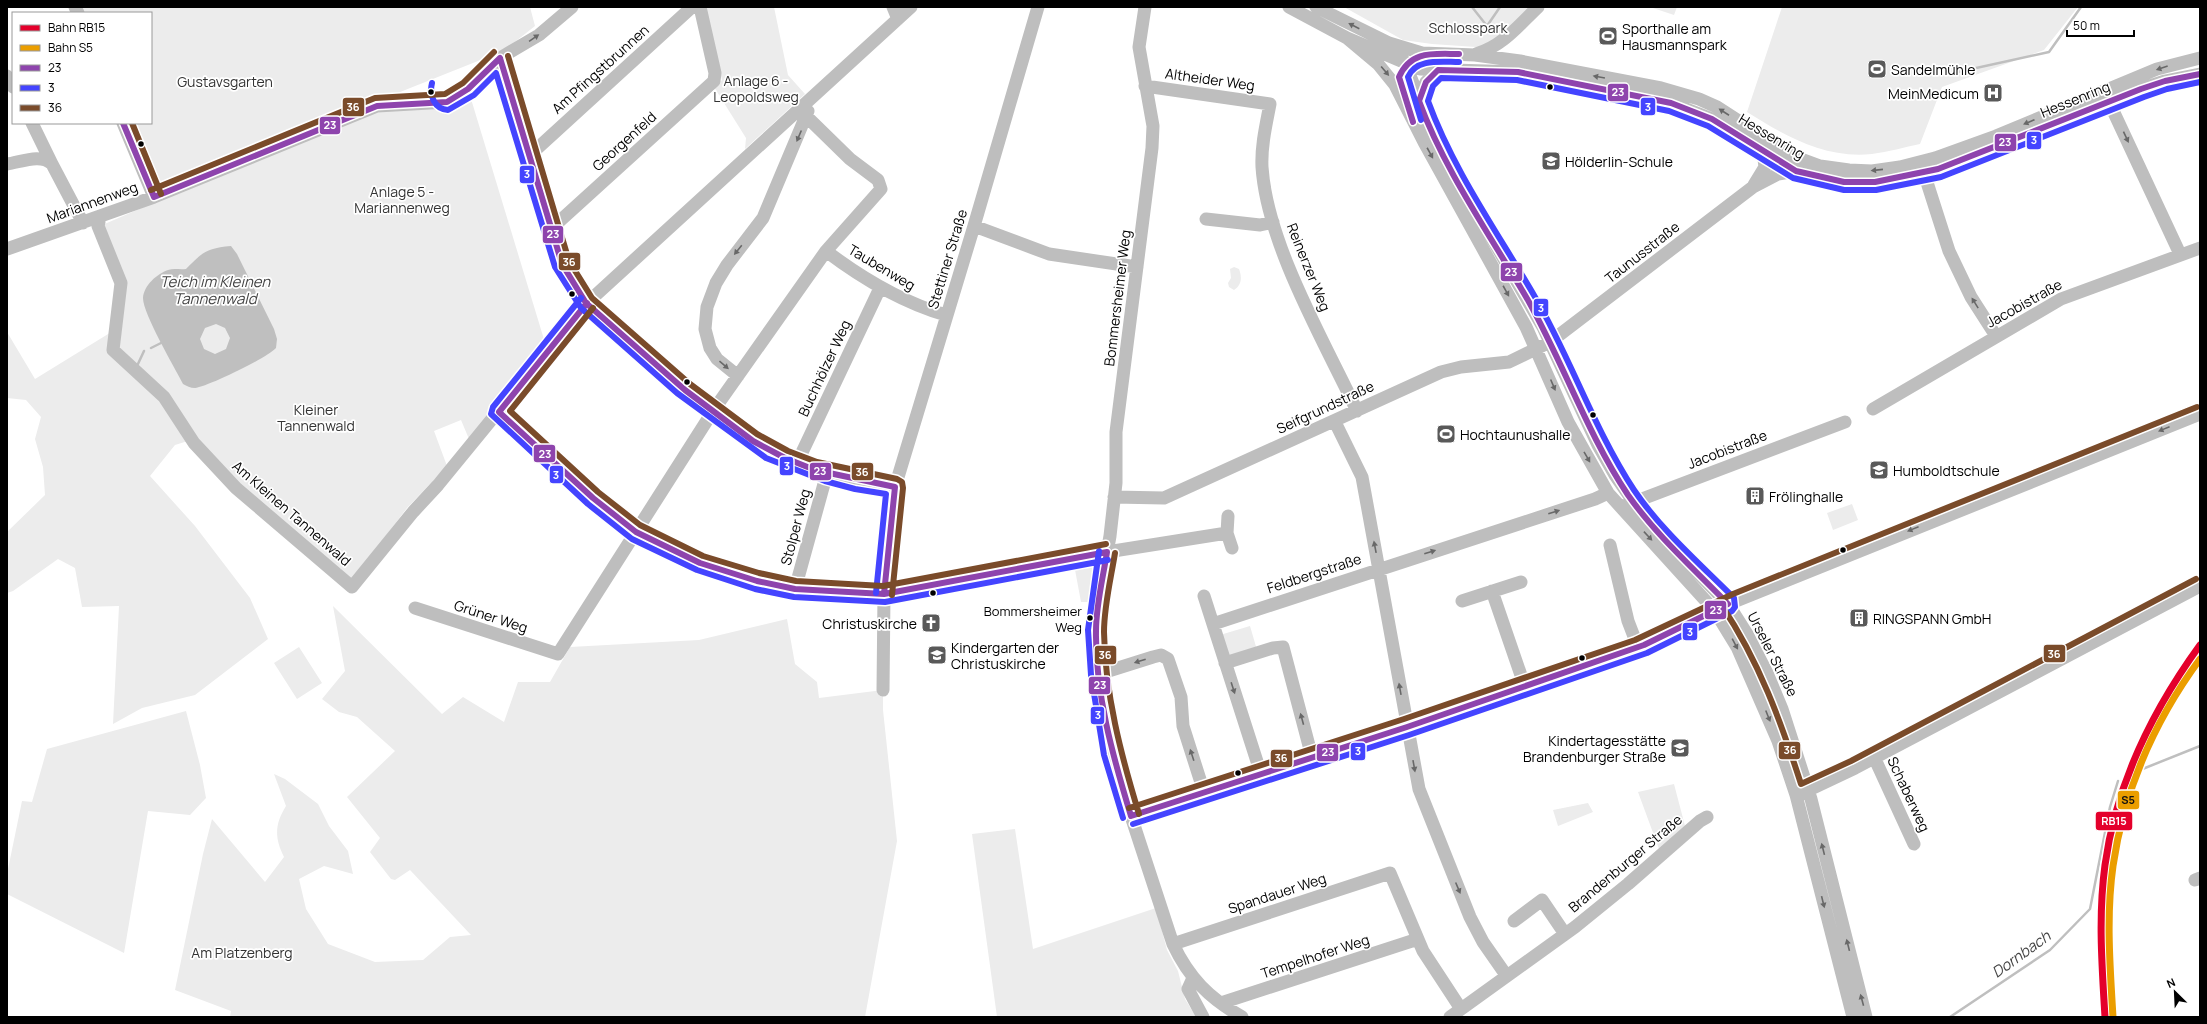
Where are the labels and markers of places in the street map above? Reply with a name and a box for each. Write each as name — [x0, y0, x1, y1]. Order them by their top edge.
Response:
place label: Sporthalle am Hausmannspark — [1622, 19, 1728, 54]
sports icon: Sporthalle am Hausmannspark — [1597, 25, 1619, 47]
sports icon: Sandelmühle — [1866, 58, 1888, 80]
place label: Sandelmühle — [1891, 60, 1975, 79]
unlabelled marker — [1545, 82, 1555, 92]
hospital icon: MeinMedicum — [1982, 82, 2004, 104]
place label: MeinMedicum — [1888, 84, 1979, 103]
unlabelled marker — [426, 87, 436, 97]
unlabelled marker — [136, 139, 146, 149]
school or university icon: Hölderlin-Schule — [1540, 150, 1562, 172]
place label: Hölderlin-Schule — [1565, 152, 1673, 171]
unlabelled marker — [567, 289, 577, 299]
unlabelled marker — [682, 377, 692, 387]
unlabelled marker — [1588, 410, 1598, 420]
sports icon: Hochtaunushalle — [1435, 423, 1457, 445]
place label: Hochtaunushalle — [1460, 425, 1570, 444]
school or university icon: Humboldtschule — [1868, 459, 1890, 481]
place label: Humboldtschule — [1893, 461, 2000, 480]
building icon: Frölinghalle — [1744, 485, 1766, 507]
place label: Frölinghalle — [1769, 487, 1843, 506]
unlabelled marker — [1838, 545, 1848, 555]
unlabelled marker — [928, 588, 938, 598]
place label: Bommersheimer Weg — [984, 602, 1082, 636]
building icon: RINGSPANN GmbH — [1848, 607, 1870, 629]
place label: RINGSPANN GmbH — [1873, 609, 1991, 628]
church icon: Christuskirche — [920, 612, 942, 634]
marker: Bommersheimer Weg — [1085, 613, 1095, 623]
place label: Christuskirche — [822, 614, 917, 633]
place label: Kindergarten der Christuskirche — [951, 638, 1059, 673]
school or university icon: Kindergarten der Christuskirche — [926, 644, 948, 666]
unlabelled marker — [1577, 653, 1587, 663]
place label: Kindertagesstätte Brandenburger Straße — [1523, 731, 1666, 766]
school or university icon: Kindertagesstätte Brandenburger Straße — [1669, 737, 1691, 759]
unlabelled marker — [1233, 768, 1243, 778]

